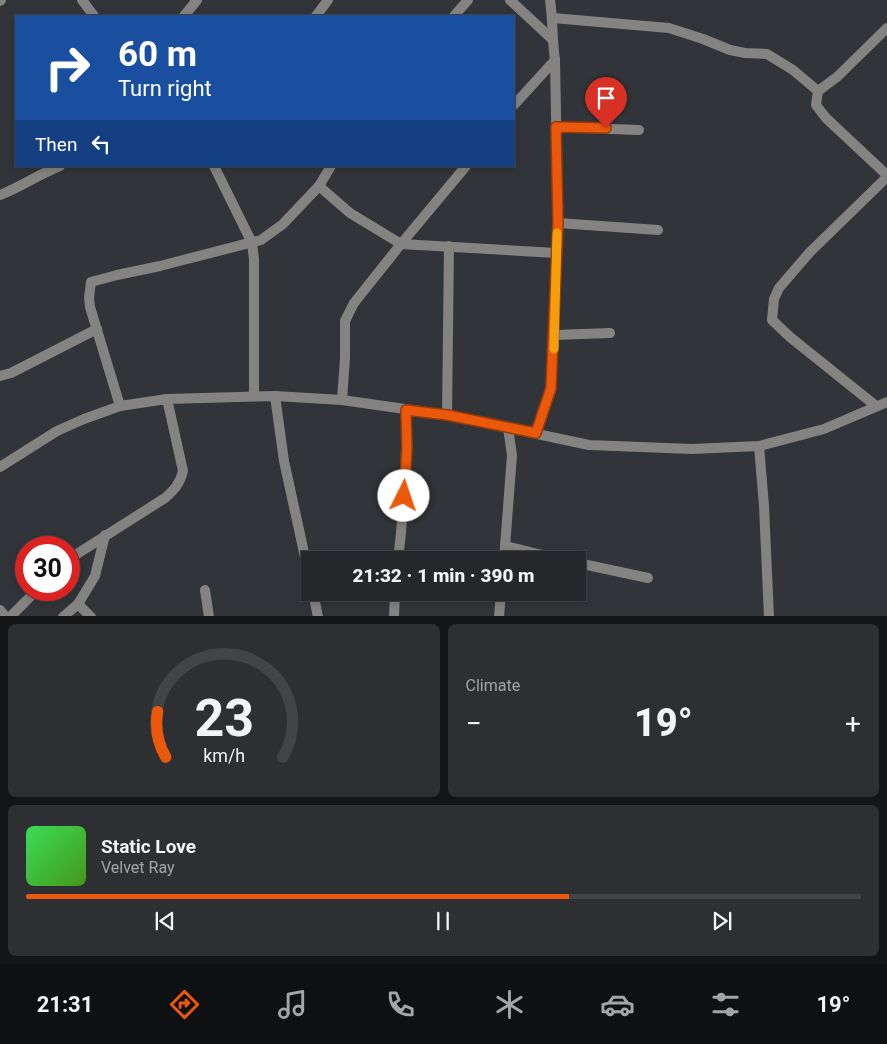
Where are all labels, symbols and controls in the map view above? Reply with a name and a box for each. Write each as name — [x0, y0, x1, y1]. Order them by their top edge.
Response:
text: 60 m — [118, 34, 197, 75]
icon: right — [35, 35, 100, 100]
text: Turn right — [118, 76, 212, 101]
pin — [585, 77, 627, 128]
icon: arrive — [592, 84, 620, 112]
icon: left — [87, 130, 115, 158]
text: Then — [35, 133, 77, 156]
position arrow — [377, 469, 429, 521]
speed limit sign: 30 — [15, 536, 80, 601]
text: 21:32 · 1 min · 390 m — [352, 564, 535, 587]
text: Climate — [466, 676, 520, 695]
text: 23 — [194, 688, 254, 749]
text: 19° — [634, 701, 693, 745]
text: − — [466, 707, 482, 740]
text: + — [845, 707, 861, 740]
text: km/h — [203, 745, 245, 766]
text: Static Love — [101, 835, 196, 858]
text: Velvet Ray — [101, 858, 175, 877]
icon: previous — [151, 907, 179, 935]
icon: pause — [429, 907, 457, 935]
icon: next — [708, 907, 736, 935]
icon: directions — [167, 987, 202, 1022]
icon: music — [275, 987, 310, 1022]
icon: phone — [383, 987, 418, 1022]
icon: climate — [492, 987, 527, 1022]
icon: car — [600, 987, 635, 1022]
icon: filters — [708, 987, 743, 1022]
text: 21:31 — [37, 992, 93, 1017]
text: 19° — [816, 992, 850, 1017]

